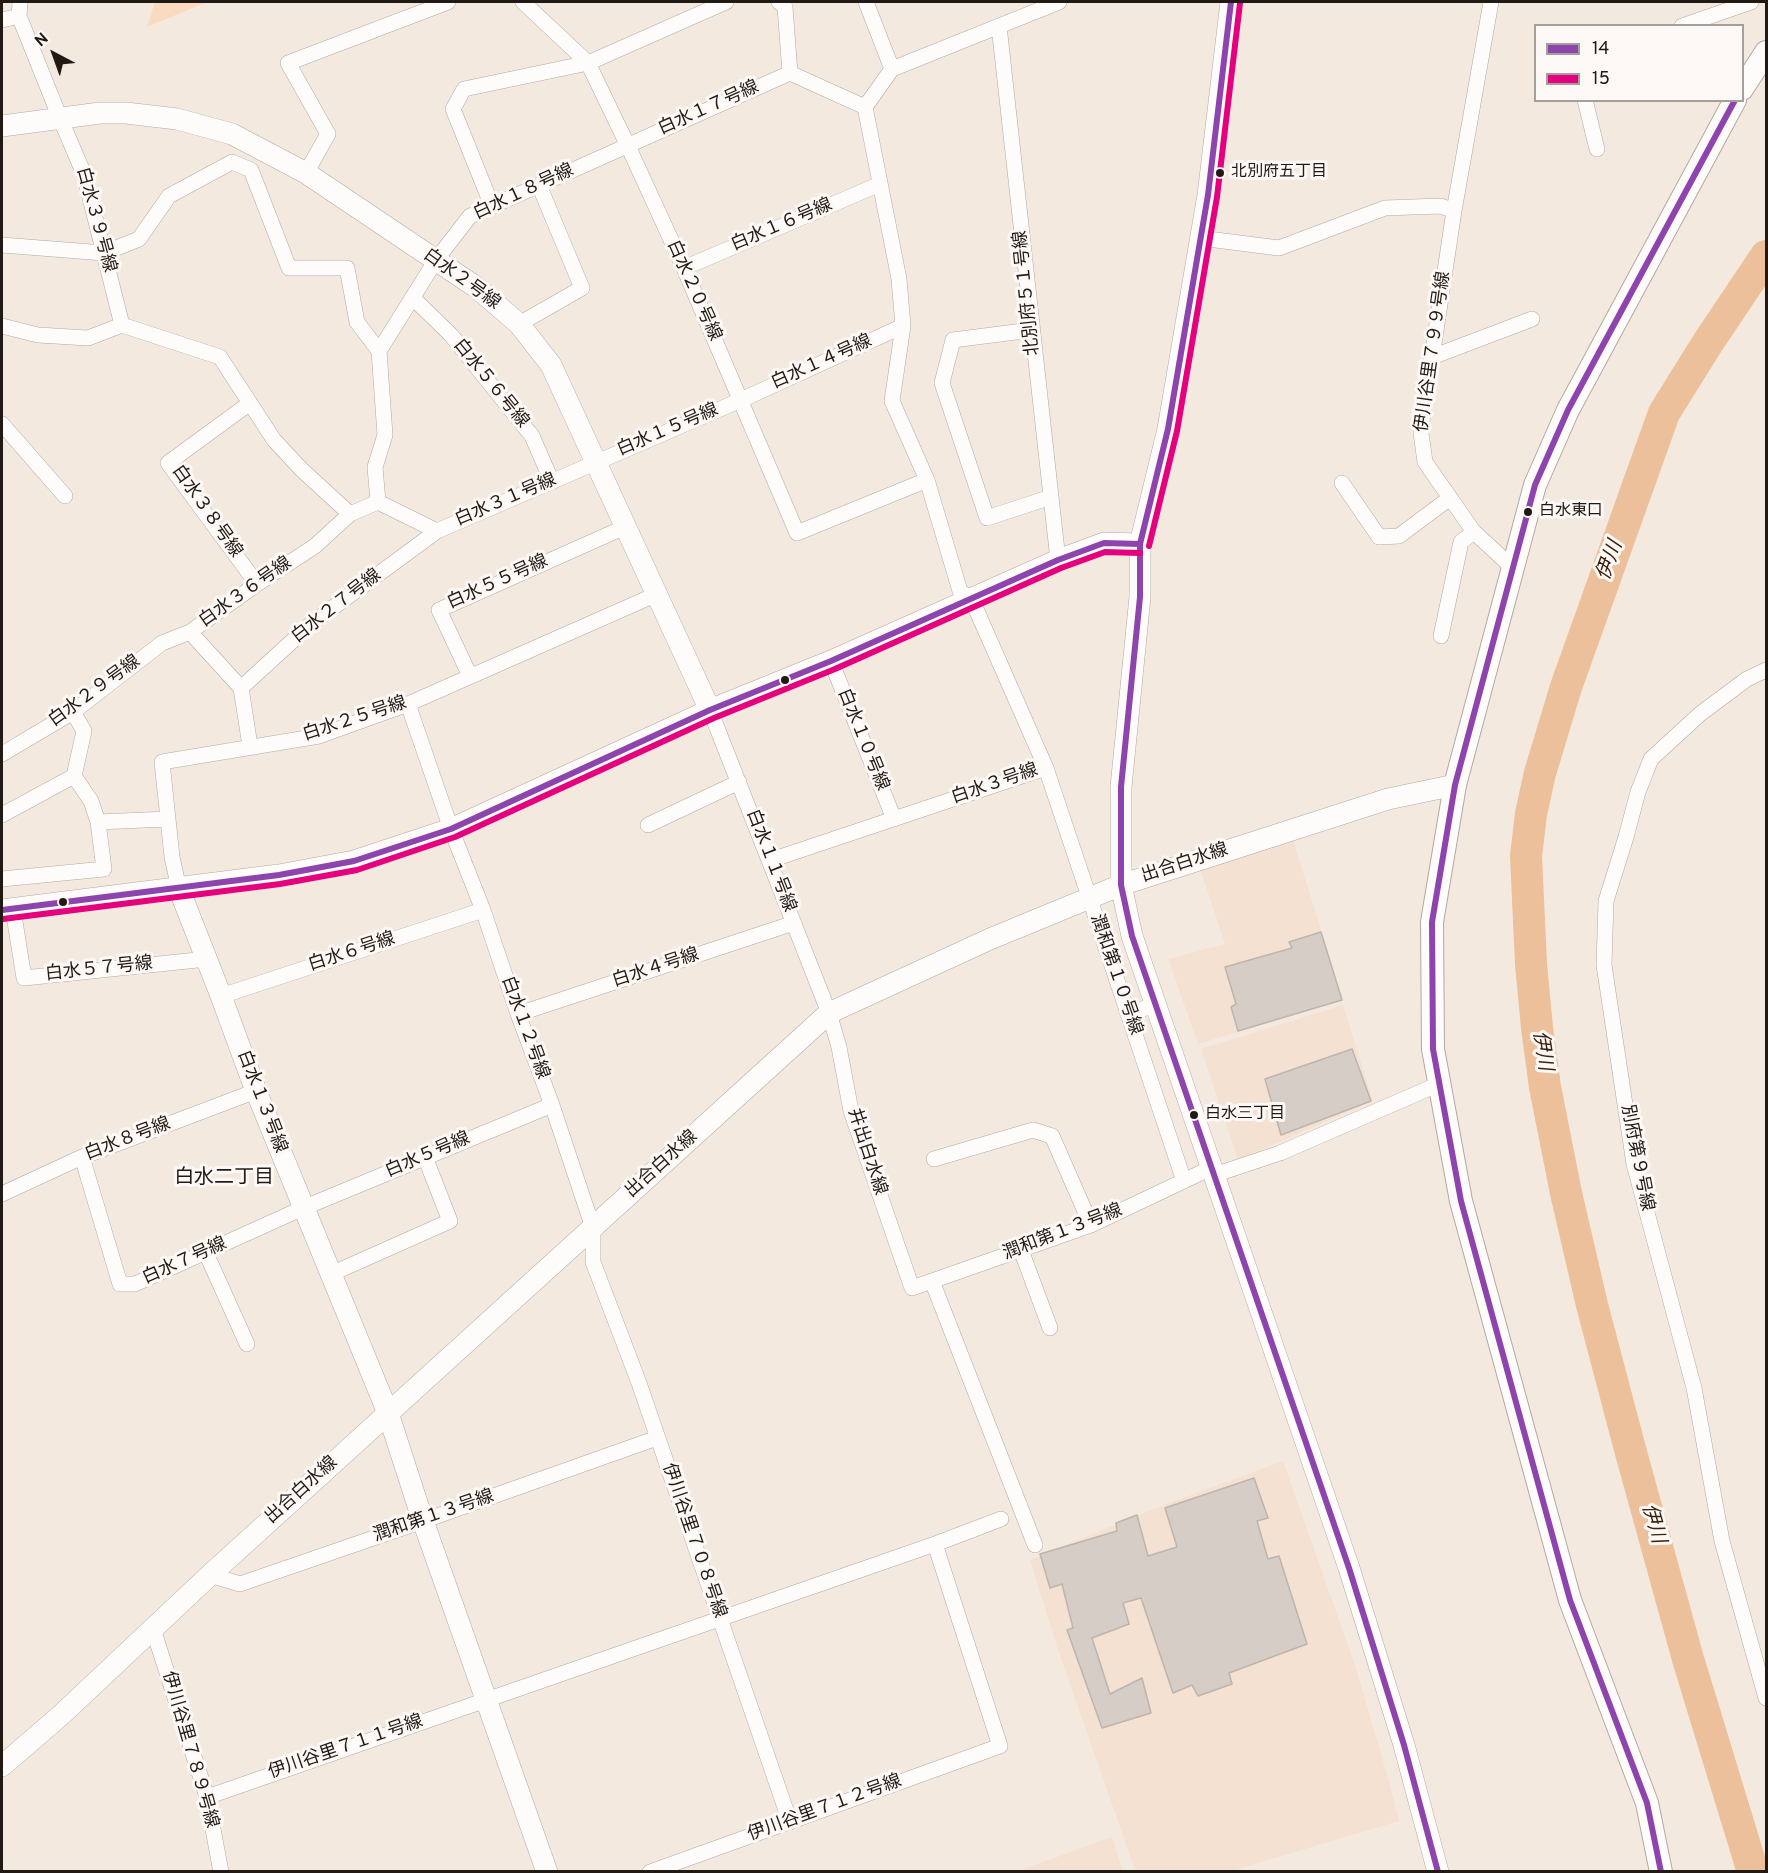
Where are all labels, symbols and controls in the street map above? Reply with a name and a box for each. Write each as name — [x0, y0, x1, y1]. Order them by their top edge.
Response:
north arrow — [24, 24, 84, 84]
legend — [1534, 24, 1744, 102]
text: N — [31, 29, 53, 52]
text: 14 — [1592, 38, 1610, 61]
text: 15 — [1592, 68, 1610, 91]
street label: 白水１７号線 — [655, 77, 763, 141]
street label: 白水１８号線 — [470, 160, 578, 226]
place label: 北別府五丁目 — [1231, 163, 1327, 183]
street label: 白水３９号線 — [71, 165, 119, 275]
marker: 北別府五丁目 — [1214, 167, 1226, 179]
street label: 白水１６号線 — [728, 195, 836, 257]
street label: 北別府５１号線 — [1011, 229, 1045, 357]
street label: 白水２０号線 — [661, 237, 725, 345]
street label: 白水２号線 — [418, 245, 504, 315]
street label: 伊川谷里７９９号線 — [1412, 270, 1456, 434]
street label: 白水１４号線 — [768, 331, 876, 395]
street label: 白水５６号線 — [448, 335, 532, 433]
street label: 白水１５号線 — [614, 400, 722, 462]
street label: 白水３８号線 — [166, 462, 246, 562]
street label: 白水３１号線 — [452, 470, 560, 532]
place label: 白水東口 — [1539, 502, 1603, 522]
marker: 白水東口 — [1522, 506, 1534, 518]
water label: 伊川 — [1593, 538, 1629, 584]
street label: 白水５５号線 — [444, 551, 552, 615]
street label: 白水３６号線 — [196, 553, 296, 633]
street label: 白水２７号線 — [288, 565, 386, 649]
street label: 白水２９号線 — [45, 652, 145, 732]
unlabelled marker — [779, 674, 791, 686]
street label: 白水１０号線 — [832, 686, 892, 794]
street label: 白水２５号線 — [300, 693, 410, 747]
street label: 白水３号線 — [949, 760, 1041, 810]
street label: 白水１１号線 — [741, 807, 799, 915]
street label: 出合白水線 — [1139, 840, 1231, 888]
unlabelled marker — [57, 896, 69, 908]
street label: 潤和第１０号線 — [1084, 912, 1146, 1038]
street label: 白水６号線 — [306, 929, 398, 977]
street label: 白水４号線 — [610, 945, 702, 993]
street label: 白水５７号線 — [44, 954, 154, 986]
street label: 白水１２号線 — [495, 974, 553, 1082]
water label: 伊川 — [1526, 1029, 1556, 1073]
street label: 白水１３号線 — [232, 1048, 290, 1156]
street label: 別府第９号線 — [1615, 1103, 1657, 1213]
place label: 白水三丁目 — [1205, 1105, 1285, 1125]
street label: 井出白水線 — [842, 1106, 890, 1198]
marker: 白水三丁目 — [1188, 1109, 1200, 1121]
street label: 白水８号線 — [82, 1114, 174, 1166]
street label: 出合白水線 — [621, 1127, 703, 1203]
street label: 白水５号線 — [382, 1128, 474, 1184]
district label: 白水二丁目 — [174, 1167, 274, 1191]
street label: 潤和第１３号線 — [1000, 1200, 1126, 1266]
street label: 白水７号線 — [139, 1234, 231, 1290]
street label: 出合白水線 — [261, 1453, 343, 1529]
street label: 伊川谷里７０８号線 — [656, 1461, 730, 1621]
street label: 潤和第１３号線 — [371, 1486, 497, 1548]
water label: 伊川 — [1635, 1501, 1669, 1547]
street label: 伊川谷里７８９号線 — [156, 1669, 222, 1831]
street label: 伊川谷里７１１号線 — [266, 1711, 426, 1785]
street label: 伊川谷里７１２号線 — [745, 1771, 905, 1847]

